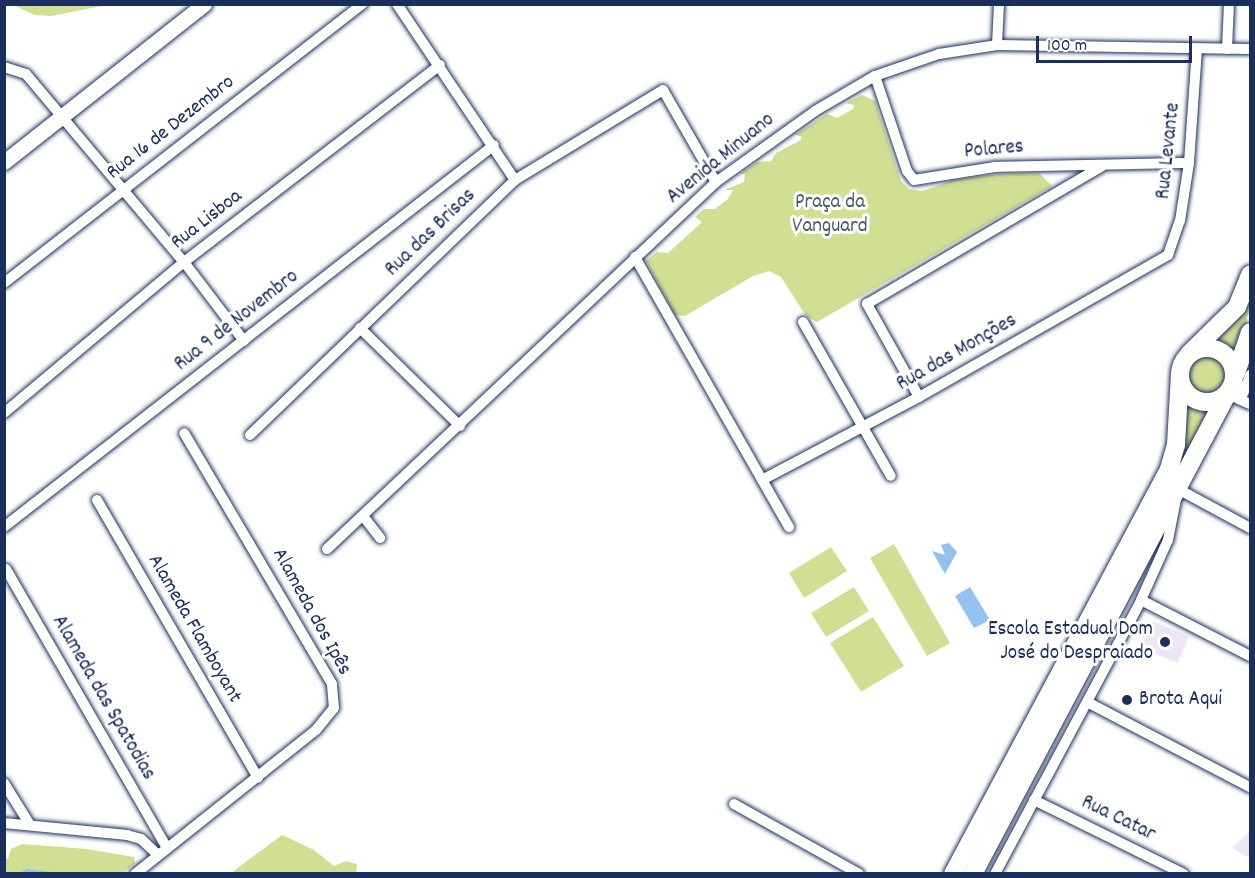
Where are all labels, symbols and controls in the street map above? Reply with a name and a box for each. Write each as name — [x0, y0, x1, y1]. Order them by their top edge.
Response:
scale bar — [1039, 24, 1195, 62]
text: 100 m — [1047, 34, 1087, 59]
street label: Rua 16 de Dezembro — [102, 70, 240, 186]
street label: Rua Levante — [1151, 101, 1187, 201]
street label: Avenida Minuano — [662, 108, 780, 210]
street label: Polares — [963, 135, 1025, 165]
street label: Rua Lisboa — [166, 184, 248, 256]
street label: Rua das Brisas — [380, 184, 482, 282]
park label: Praça da Vanguard — [792, 190, 868, 240]
street label: Rua 9 de Novembro — [170, 265, 304, 377]
street label: Rua das Monções — [892, 308, 1022, 398]
street label: Alameda dos Ipês — [266, 544, 356, 680]
street label: Alameda Flamboyant — [141, 550, 247, 708]
street label: Alameda das Spatodias — [46, 611, 160, 785]
place label: Escola Estadual Dom José do Despraiado — [988, 617, 1153, 667]
marker: Escola Estadual Dom José do Despraiado — [1158, 635, 1172, 649]
place label: Brota Aqui — [1139, 687, 1222, 713]
marker: Brota Aqui — [1120, 693, 1134, 707]
street label: Rua Catar — [1077, 790, 1159, 848]

